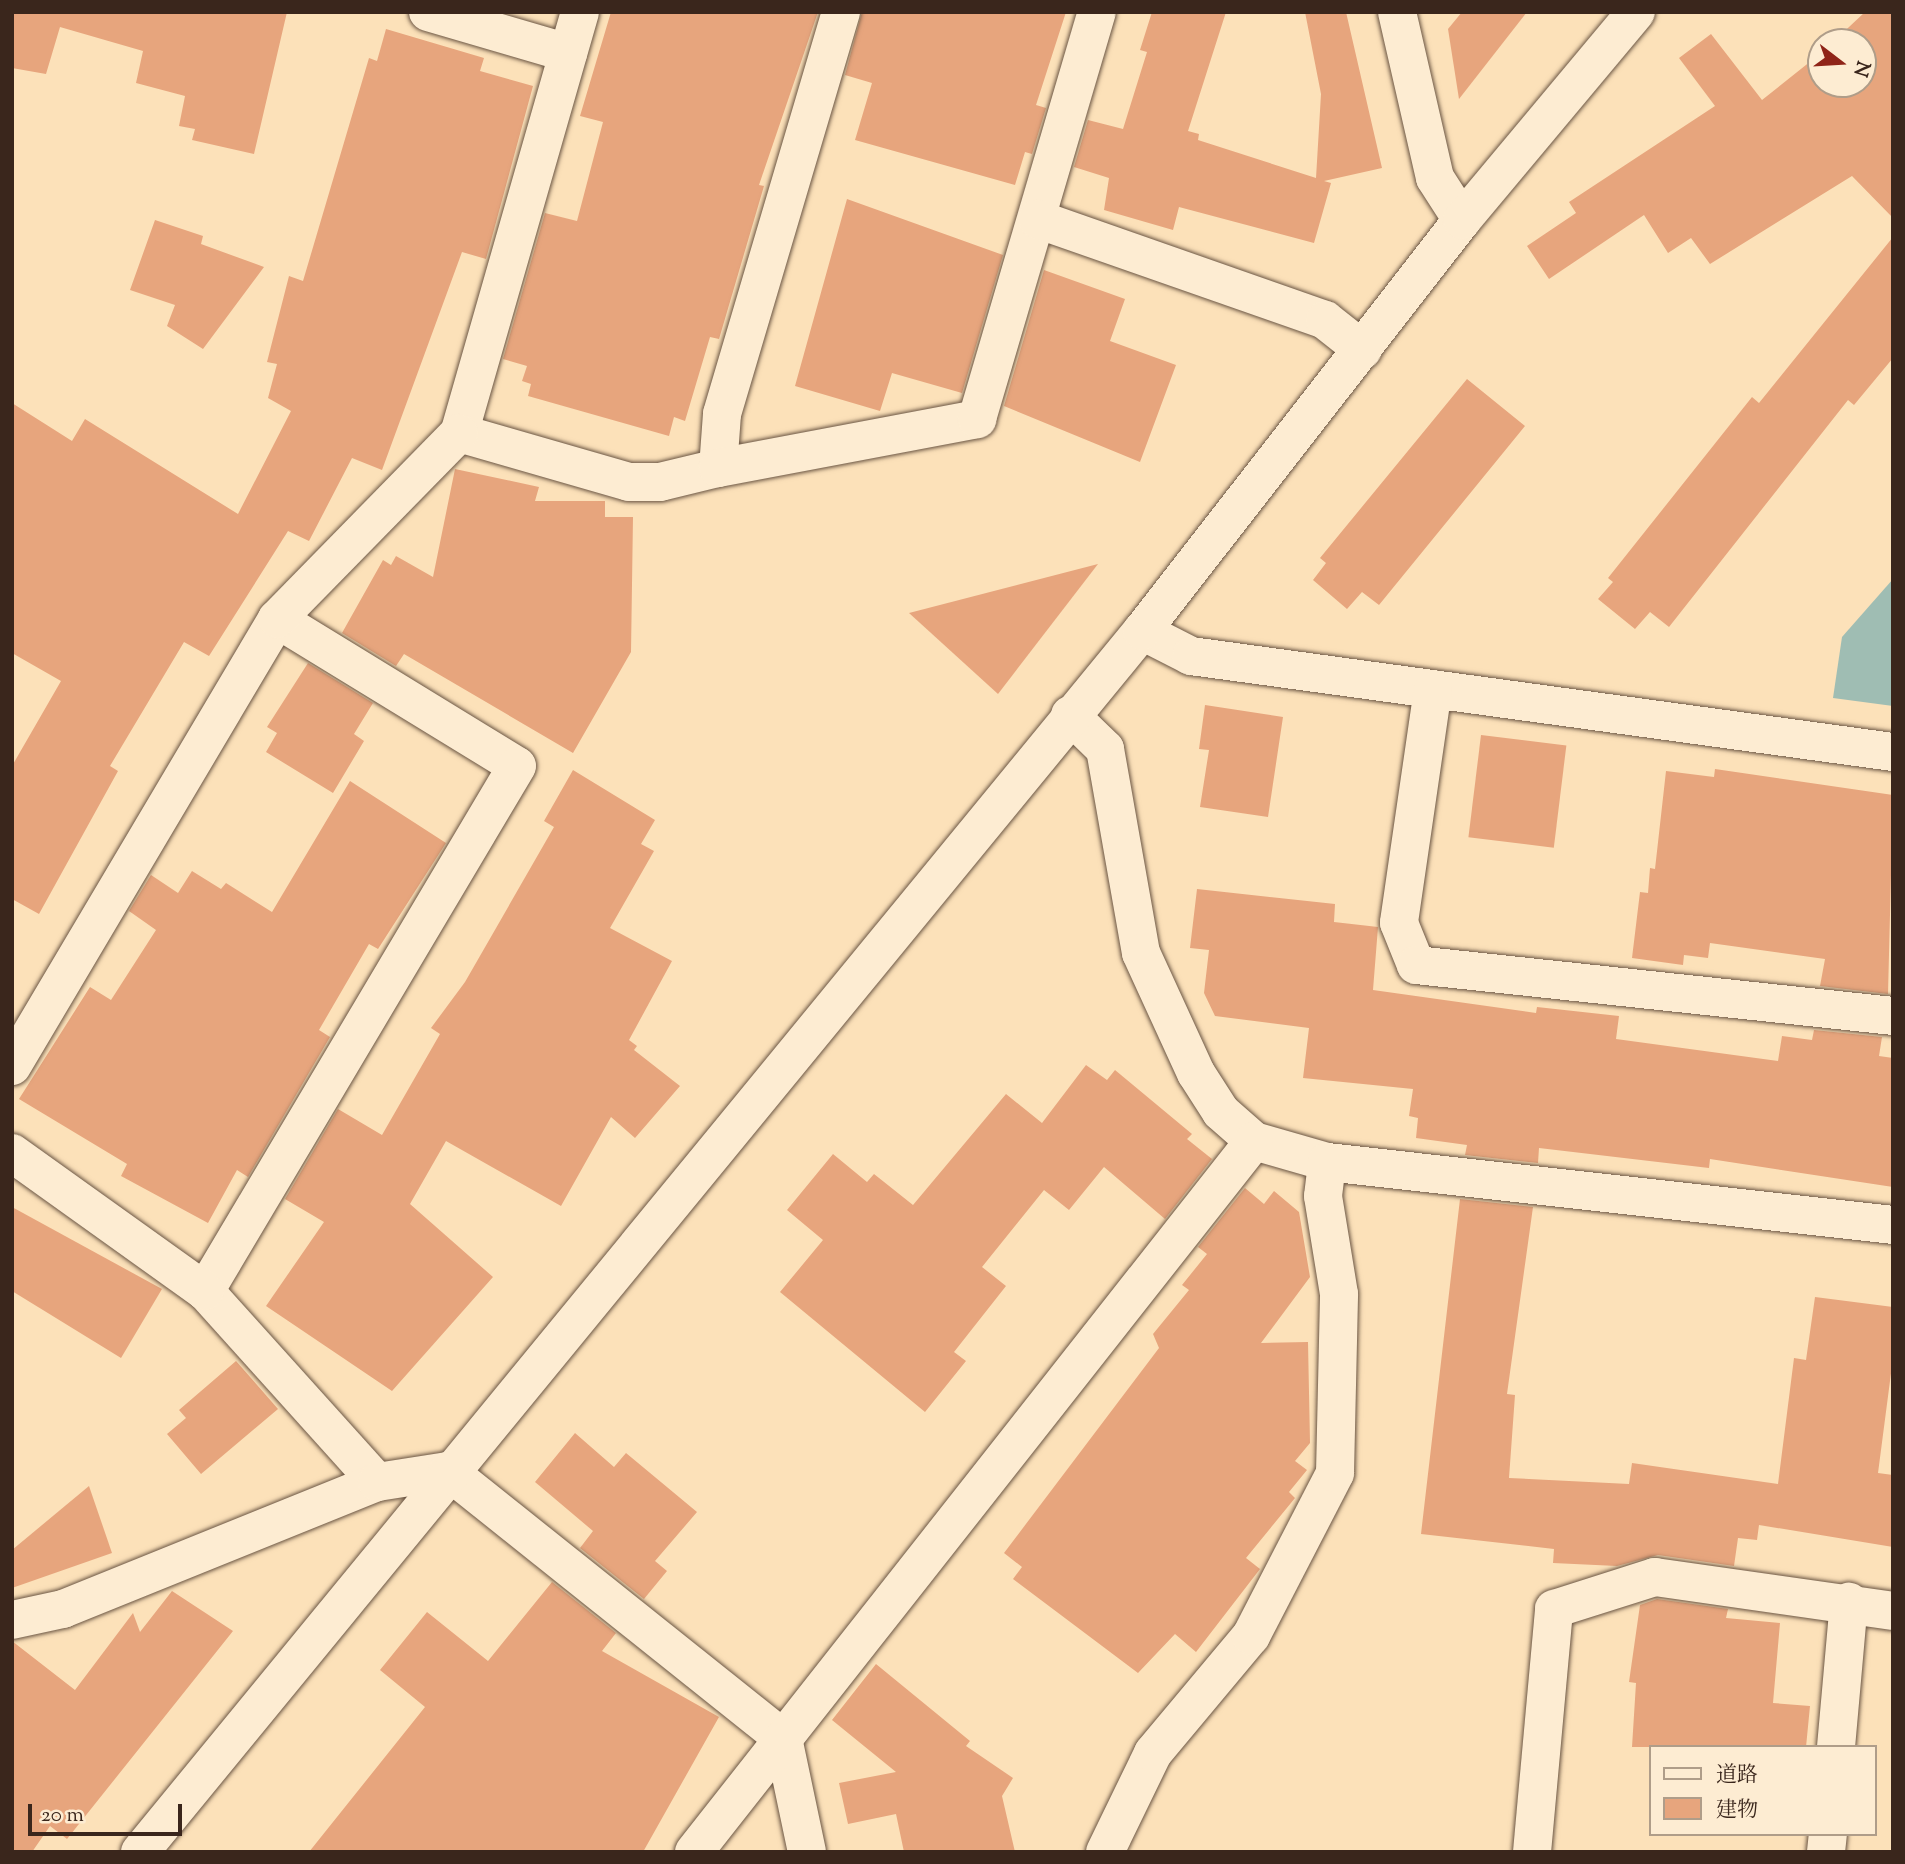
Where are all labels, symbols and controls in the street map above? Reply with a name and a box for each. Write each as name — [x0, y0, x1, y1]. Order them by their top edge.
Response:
north arrow — [1807, 28, 1877, 98]
text: N — [1846, 57, 1876, 80]
legend — [1650, 1745, 1877, 1836]
text: 道路 — [1716, 1761, 1758, 1791]
scale bar — [32, 1790, 186, 1834]
text: 建物 — [1716, 1796, 1758, 1826]
text: 20 m — [41, 1801, 84, 1831]

